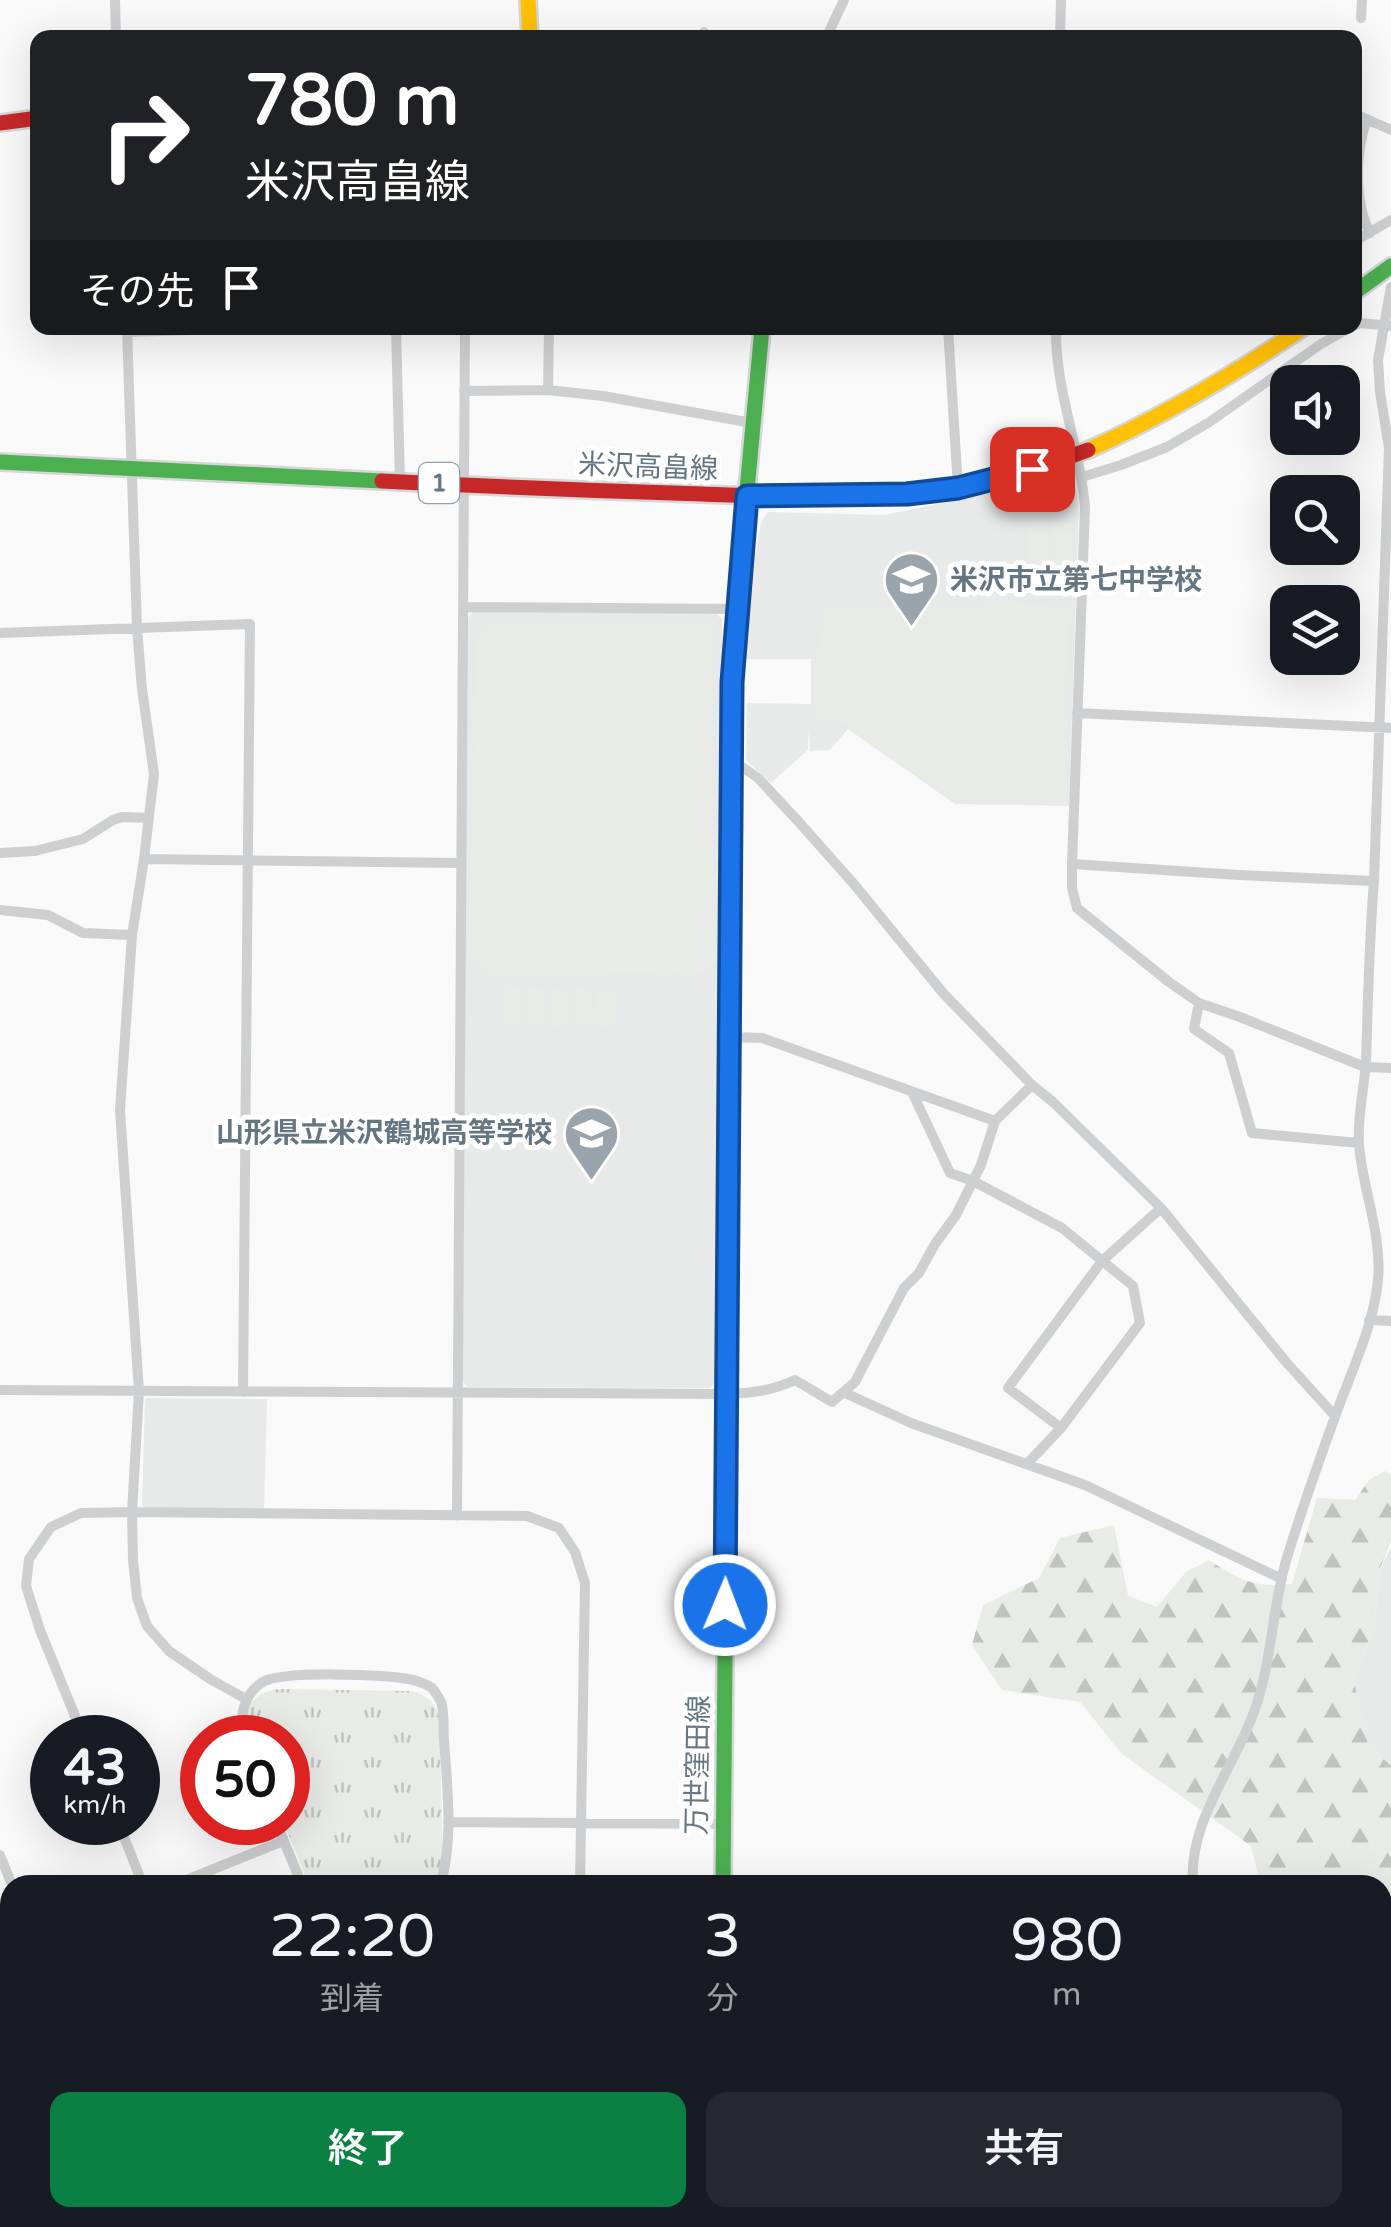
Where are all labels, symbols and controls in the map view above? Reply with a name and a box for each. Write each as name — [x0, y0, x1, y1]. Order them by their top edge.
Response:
text: 780 m — [245, 60, 459, 144]
icon: right — [80, 70, 210, 200]
text: 米沢高畠線 — [245, 156, 470, 210]
icon: arrive — [214, 260, 269, 315]
text: その先 — [80, 269, 194, 315]
map controls — [1270, 365, 1360, 675]
button: sound — [1270, 365, 1360, 455]
pin — [990, 427, 1075, 512]
icon: arrive — [1005, 442, 1060, 497]
street label: 米沢高畠線 — [577, 448, 719, 486]
road number: 1 — [419, 463, 459, 503]
button: search — [1270, 475, 1360, 565]
school or university icon: 米沢市立第七中学校 — [881, 550, 941, 629]
place label: 米沢市立第七中学校 — [950, 563, 1202, 597]
button: layers — [1270, 585, 1360, 675]
school or university icon: 山形県立米沢鶴城高等学校 — [561, 1103, 621, 1182]
place label: 山形県立米沢鶴城高等学校 — [216, 1116, 552, 1150]
position arrow — [673, 1553, 777, 1657]
street label: 万世窪田線 — [680, 1695, 716, 1835]
speed limit sign: 50 — [180, 1715, 310, 1845]
text: 43 — [64, 1738, 126, 1798]
text: km/h — [64, 1790, 126, 1820]
text: 22:20 — [269, 1901, 435, 1973]
text: 3 — [704, 1901, 741, 1973]
text: 980 — [1010, 1905, 1123, 1977]
text: m — [1052, 1976, 1081, 2014]
text: 到着 — [320, 1980, 384, 2018]
text: 分 — [707, 1980, 739, 2018]
button: 終了 — [50, 2092, 686, 2207]
button: 共有 — [706, 2092, 1342, 2207]

